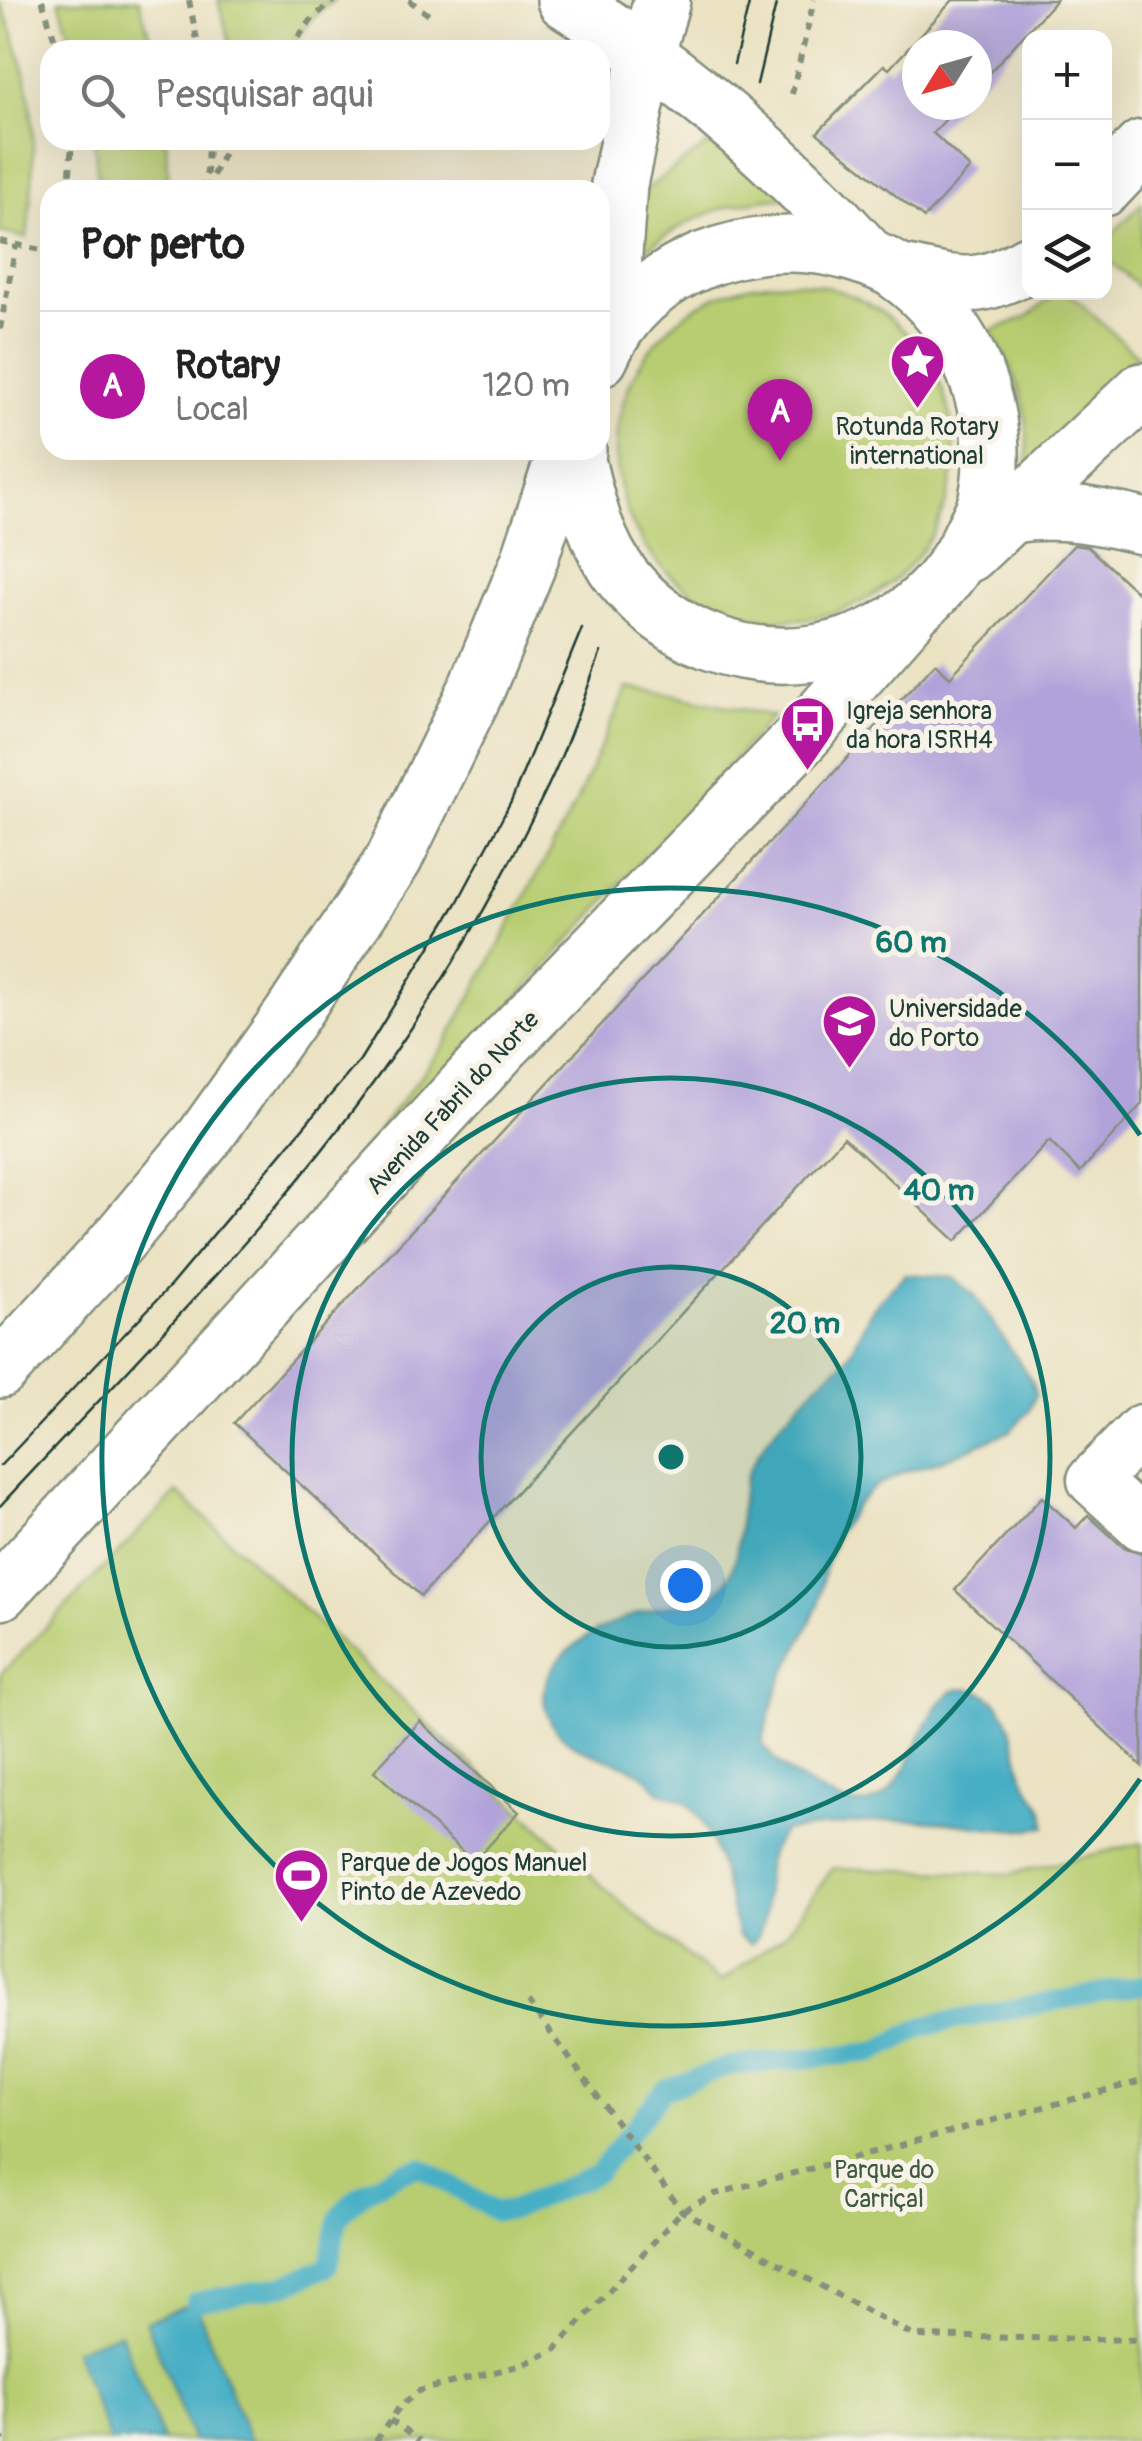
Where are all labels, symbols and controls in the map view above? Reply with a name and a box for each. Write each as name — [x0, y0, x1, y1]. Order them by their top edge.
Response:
north arrow — [902, 30, 992, 120]
map controls — [1022, 30, 1112, 300]
button: + — [1022, 30, 1112, 120]
search box — [40, 40, 610, 150]
icon: search — [75, 68, 130, 123]
text: Pesquisar aqui — [155, 71, 373, 119]
button: − — [1022, 120, 1112, 210]
button: layers — [1022, 210, 1112, 300]
text: Por perto — [80, 219, 245, 271]
place icon: Rotunda Rotary international — [887, 331, 947, 410]
text: Rotary — [175, 342, 280, 390]
text: A — [102, 366, 123, 406]
text: 120 m — [482, 366, 570, 406]
pin: A — [748, 378, 812, 461]
text: Local — [175, 390, 249, 430]
place label: Rotunda Rotary international — [835, 412, 999, 472]
bus stop icon: Igreja senhora da hora ISRH4 — [777, 694, 837, 773]
place label: Igreja senhora da hora ISRH4 — [846, 696, 993, 756]
text: 60 m — [875, 924, 947, 961]
school or university icon: Universidade do Porto — [820, 992, 880, 1071]
place label: Universidade do Porto — [889, 994, 1022, 1054]
street label: Avenida Fabril do Norte — [360, 1004, 547, 1201]
text: 40 m — [903, 1172, 975, 1209]
text: 20 m — [770, 1305, 840, 1342]
centre of rings — [653, 1439, 689, 1475]
your location — [660, 1560, 711, 1611]
sports icon: Parque de Jogos Manuel Pinto de Azevedo — [271, 1846, 331, 1925]
place label: Parque de Jogos Manuel Pinto de Azevedo — [340, 1848, 588, 1908]
park label: Parque do Carriçal — [834, 2155, 934, 2215]

